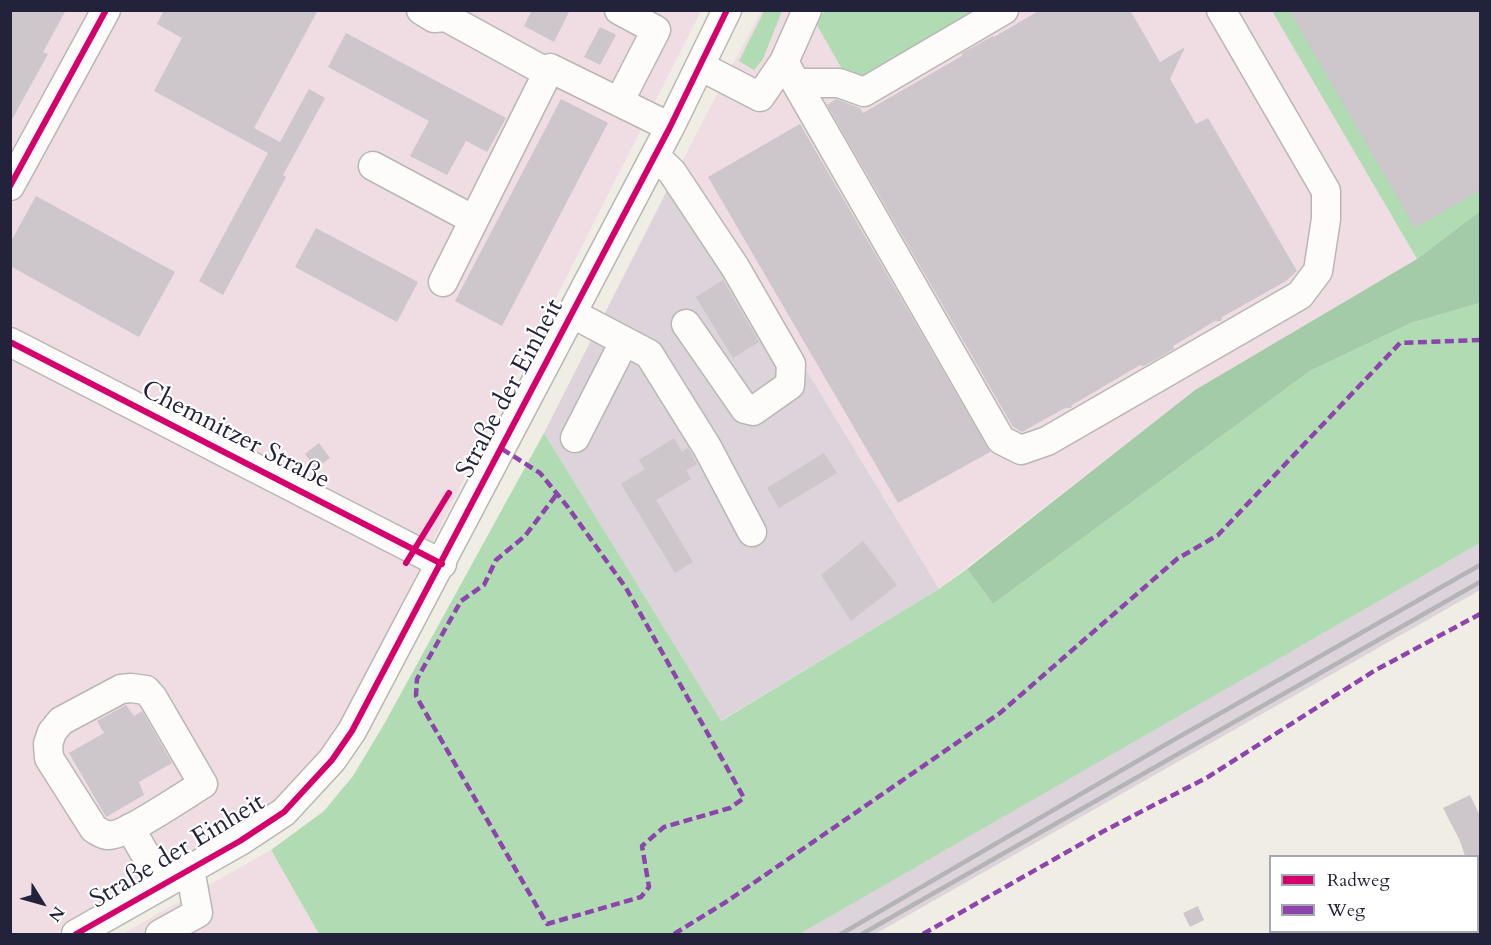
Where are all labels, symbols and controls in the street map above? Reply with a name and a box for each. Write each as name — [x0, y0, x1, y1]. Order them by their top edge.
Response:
street label: Straße der Einheit — [451, 294, 571, 484]
street label: Chemnitzer Straße — [136, 375, 334, 497]
street label: Straße der Einheit — [85, 788, 271, 916]
legend — [1269, 855, 1479, 933]
text: Radweg — [1327, 868, 1390, 893]
north arrow — [12, 873, 72, 933]
text: Weg — [1327, 898, 1365, 923]
text: N — [43, 902, 69, 926]

